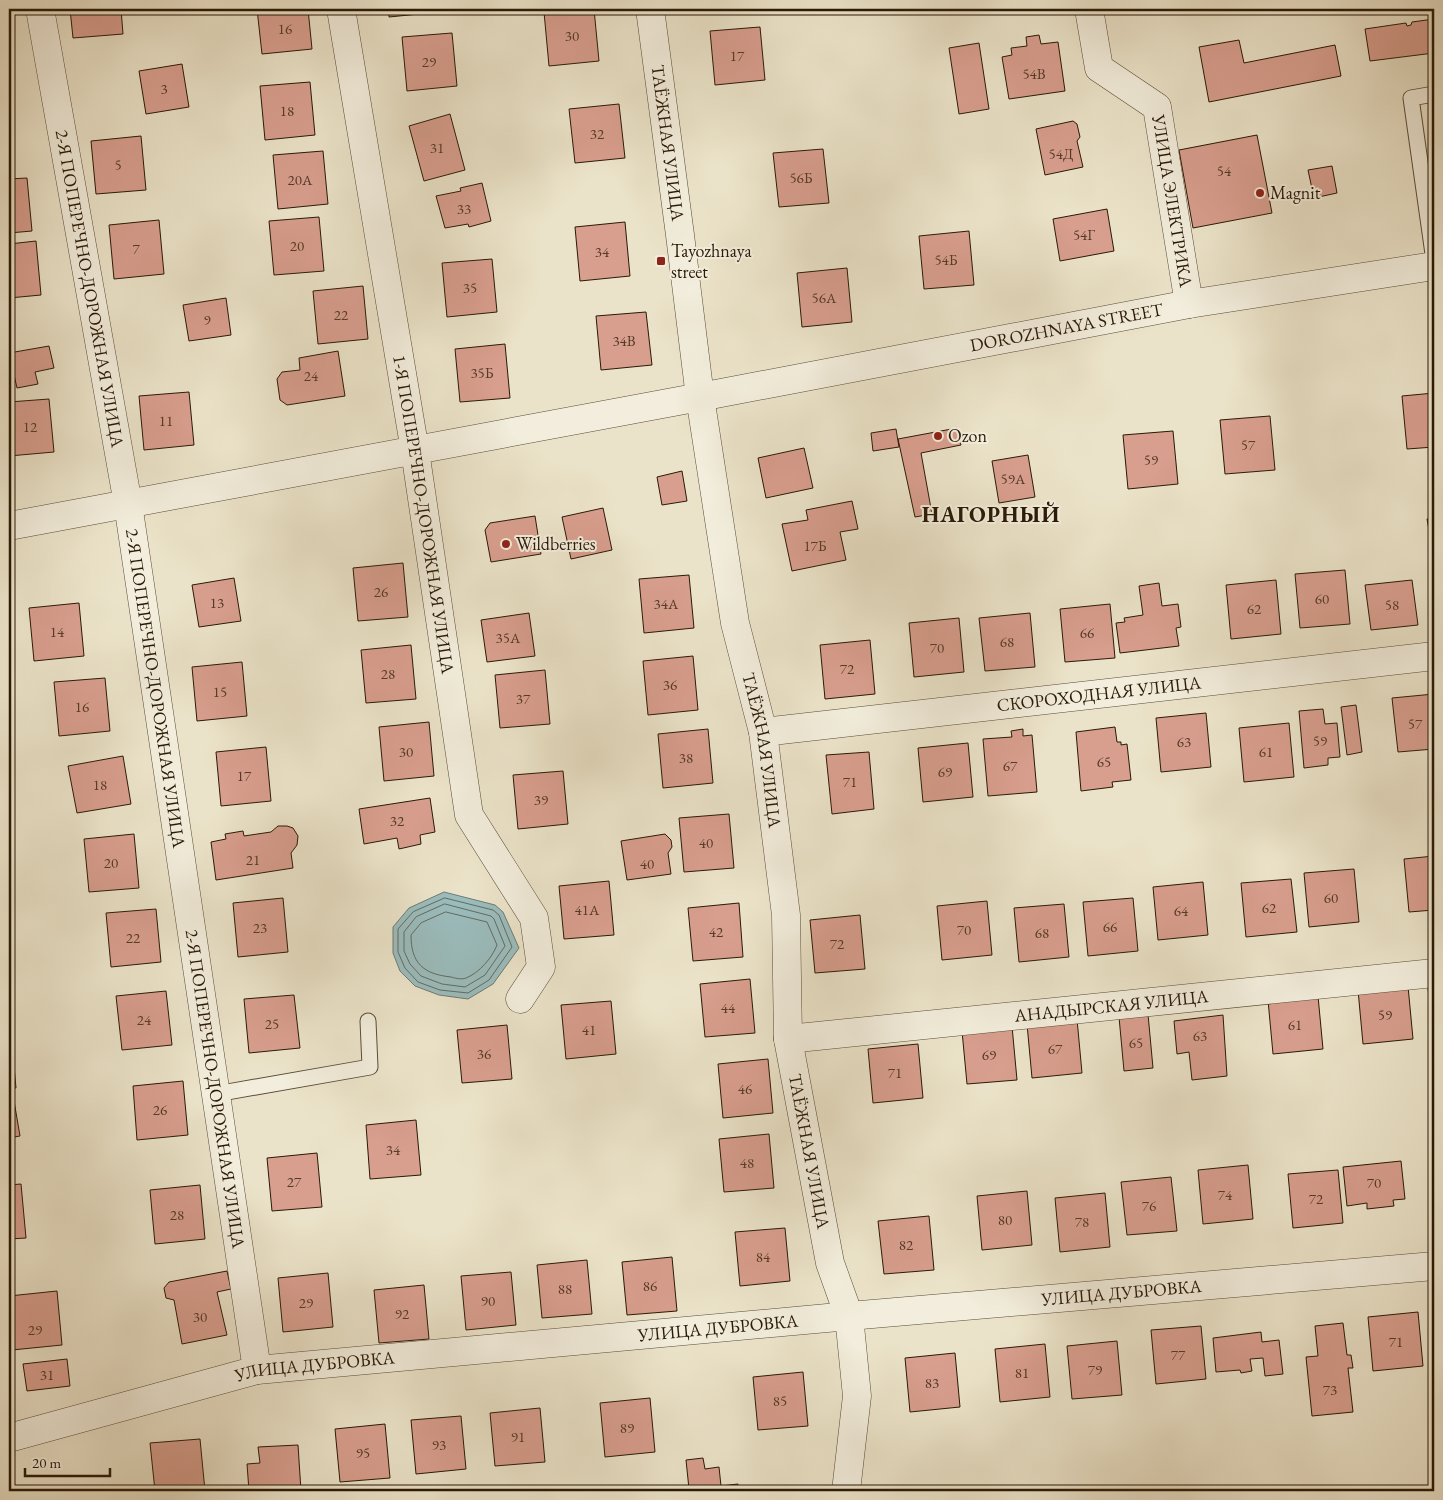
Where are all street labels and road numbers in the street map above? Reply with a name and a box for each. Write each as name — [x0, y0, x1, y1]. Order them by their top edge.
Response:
street label: ТАЁЖНАЯ УЛИЦА — [646, 63, 690, 223]
street label: УЛИЦА ЭЛЕКТРИКА — [1147, 112, 1198, 289]
street label: 2-Я ПОПЕРЕЧНО-ДОРОЖНАЯ УЛИЦА — [51, 128, 130, 450]
street label: DOROZHNAYA STREET — [968, 297, 1166, 356]
street label: 1-Я ПОПЕРЕЧНО-ДОРОЖНАЯ УЛИЦА — [388, 353, 460, 676]
street label: 2-Я ПОПЕРЕЧНО-ДОРОЖНАЯ УЛИЦА — [121, 527, 191, 850]
street label: ТАЁЖНАЯ УЛИЦА — [737, 670, 787, 830]
street label: СКОРОХОДНАЯ УЛИЦА — [995, 670, 1203, 716]
street label: 2-Я ПОПЕРЕЧНО-ДОРОЖНАЯ УЛИЦА — [180, 928, 251, 1250]
street label: АНАДЫРСКАЯ УЛИЦА — [1012, 984, 1210, 1027]
street label: ТАЁЖНАЯ УЛИЦА — [784, 1072, 835, 1231]
street label: УЛИЦА ДУБРОВКА — [1039, 1274, 1203, 1311]
street label: УЛИЦА ДУБРОВКА — [636, 1309, 800, 1346]
street label: УЛИЦА ДУБРОВКА — [231, 1345, 396, 1387]

